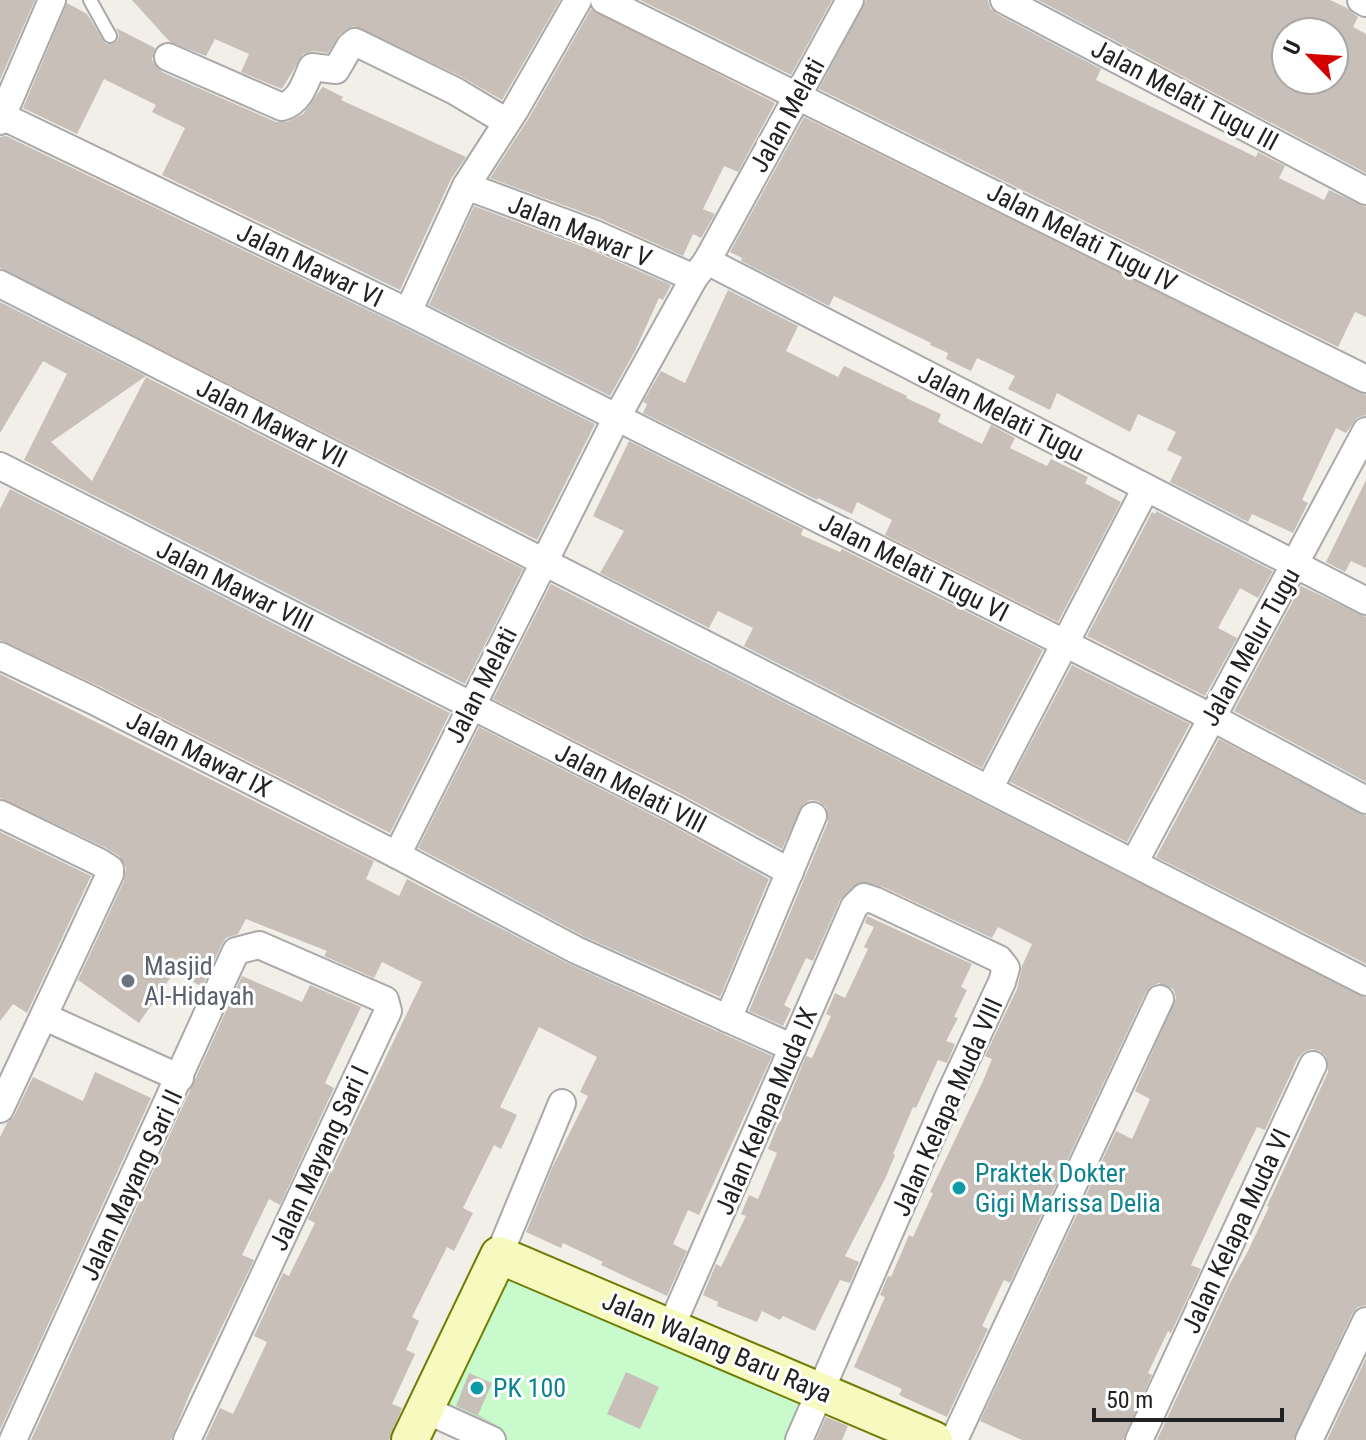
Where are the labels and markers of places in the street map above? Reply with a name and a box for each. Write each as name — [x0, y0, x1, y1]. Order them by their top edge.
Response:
place label: Masjid Al-Hidayah — [144, 951, 254, 1011]
marker: Masjid Al-Hidayah — [119, 972, 137, 990]
place label: Praktek Dokter Gigi Marissa Delia — [975, 1158, 1161, 1218]
marker: Praktek Dokter Gigi Marissa Delia — [950, 1179, 968, 1197]
place label: PK 100 — [493, 1373, 566, 1403]
marker: PK 100 — [468, 1379, 486, 1397]

